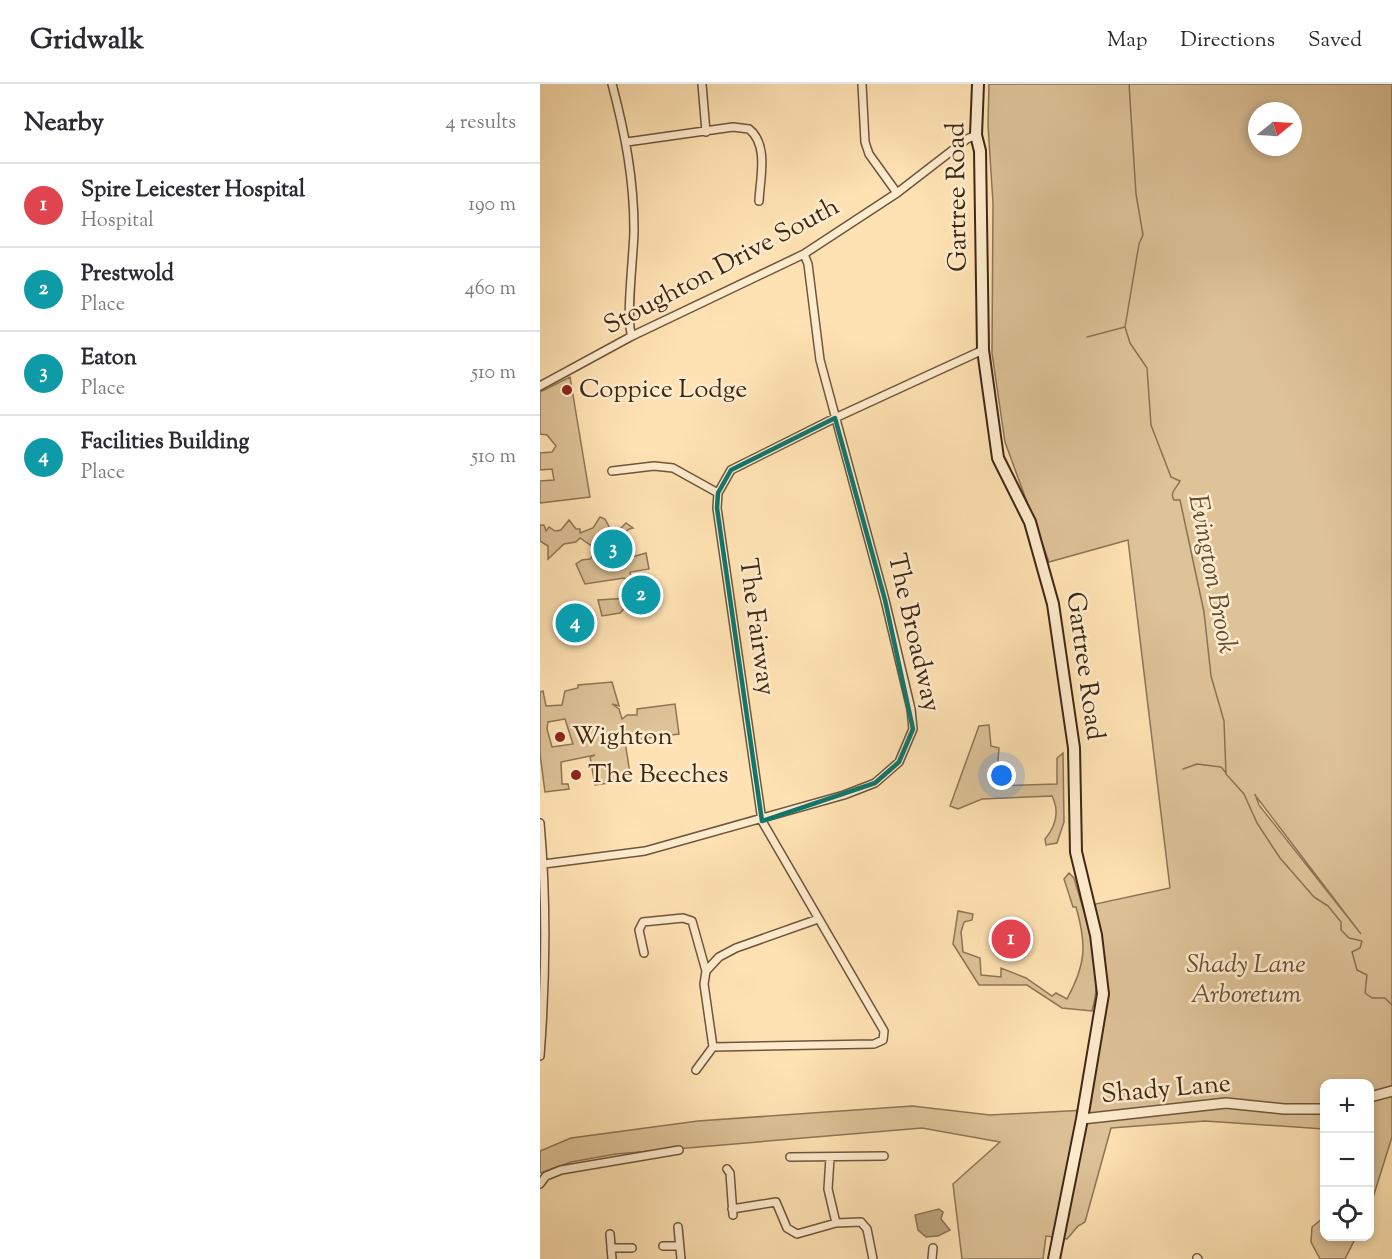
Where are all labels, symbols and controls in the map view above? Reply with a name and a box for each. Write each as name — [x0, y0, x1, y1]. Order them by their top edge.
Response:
text: Gridwalk — [30, 21, 144, 61]
text: Map — [1107, 26, 1147, 56]
text: Directions — [1180, 26, 1275, 56]
text: Saved — [1308, 26, 1362, 56]
north arrow — [1248, 102, 1302, 156]
text: Nearby — [24, 105, 104, 142]
text: 4 results — [445, 109, 516, 138]
street label: Gartree Road — [938, 122, 978, 272]
text: Spire Leicester Hospital — [81, 175, 305, 207]
street label: Stoughton Drive South — [598, 189, 846, 345]
text: 1 — [40, 191, 47, 220]
text: 190 m — [468, 191, 516, 220]
text: Hospital — [81, 207, 154, 236]
text: Prestwold — [81, 259, 174, 291]
text: 2 — [39, 275, 48, 304]
text: 460 m — [465, 275, 516, 304]
text: Place — [81, 291, 125, 320]
text: Eaton — [81, 343, 137, 375]
text: 3 — [39, 359, 48, 388]
text: 510 m — [471, 359, 516, 388]
place label: Coppice Lodge — [579, 372, 747, 409]
text: Place — [81, 375, 125, 404]
marker: Coppice Lodge — [560, 383, 574, 397]
text: Facilities Building — [81, 427, 249, 459]
text: 4 — [38, 443, 49, 472]
text: 510 m — [471, 443, 516, 472]
text: Place — [81, 459, 125, 488]
water label: Evington Brook — [1176, 491, 1246, 657]
pin: 3 — [594, 526, 632, 572]
street label: The Broadway — [877, 550, 949, 716]
street label: The Fairway — [728, 556, 784, 698]
pin: 2 — [622, 572, 660, 618]
street label: Gartree Road — [1055, 589, 1113, 743]
pin: 4 — [555, 600, 594, 646]
place label: Wighton — [572, 719, 673, 756]
marker: Wighton — [553, 730, 567, 744]
place label: The Beeches — [588, 757, 729, 794]
your location — [987, 761, 1016, 790]
marker: The Beeches — [569, 768, 583, 782]
pin: 1 — [992, 916, 1030, 962]
park label: Shady Lane Arboretum — [1186, 947, 1306, 1014]
street label: Shady Lane — [1100, 1066, 1232, 1114]
map controls — [1320, 1079, 1374, 1241]
button: + — [1320, 1079, 1374, 1133]
button: − — [1320, 1133, 1374, 1187]
button: locate — [1320, 1187, 1374, 1241]

